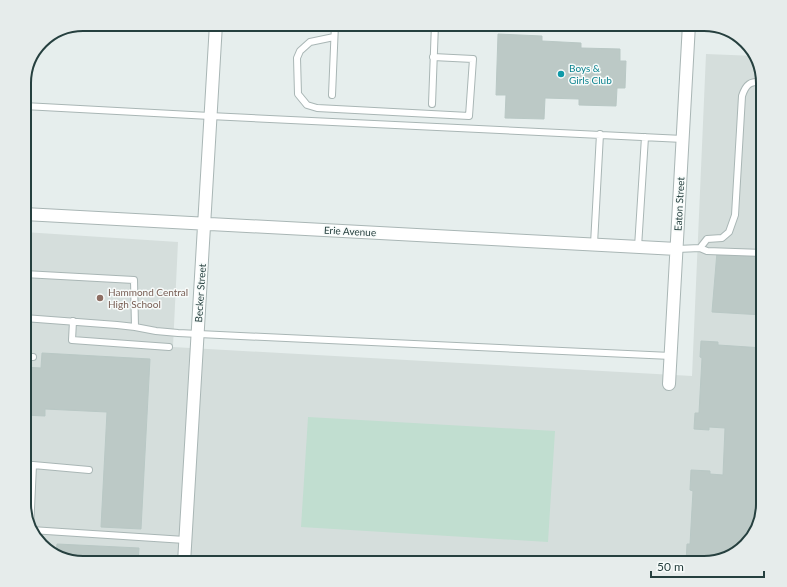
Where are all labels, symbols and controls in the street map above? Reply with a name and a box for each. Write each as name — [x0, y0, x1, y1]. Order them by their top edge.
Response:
place label: Boys & Girls Club — [569, 62, 612, 86]
marker: Boys & Girls Club — [556, 69, 566, 79]
street label: Eaton Street — [672, 176, 686, 231]
street label: Erie Avenue — [324, 224, 376, 238]
street label: Becker Street — [192, 263, 208, 323]
place label: Hammond Central High School — [108, 286, 188, 310]
marker: Hammond Central High School — [95, 293, 105, 303]
scale bar — [651, 553, 764, 579]
text: 50 m — [657, 559, 684, 574]

